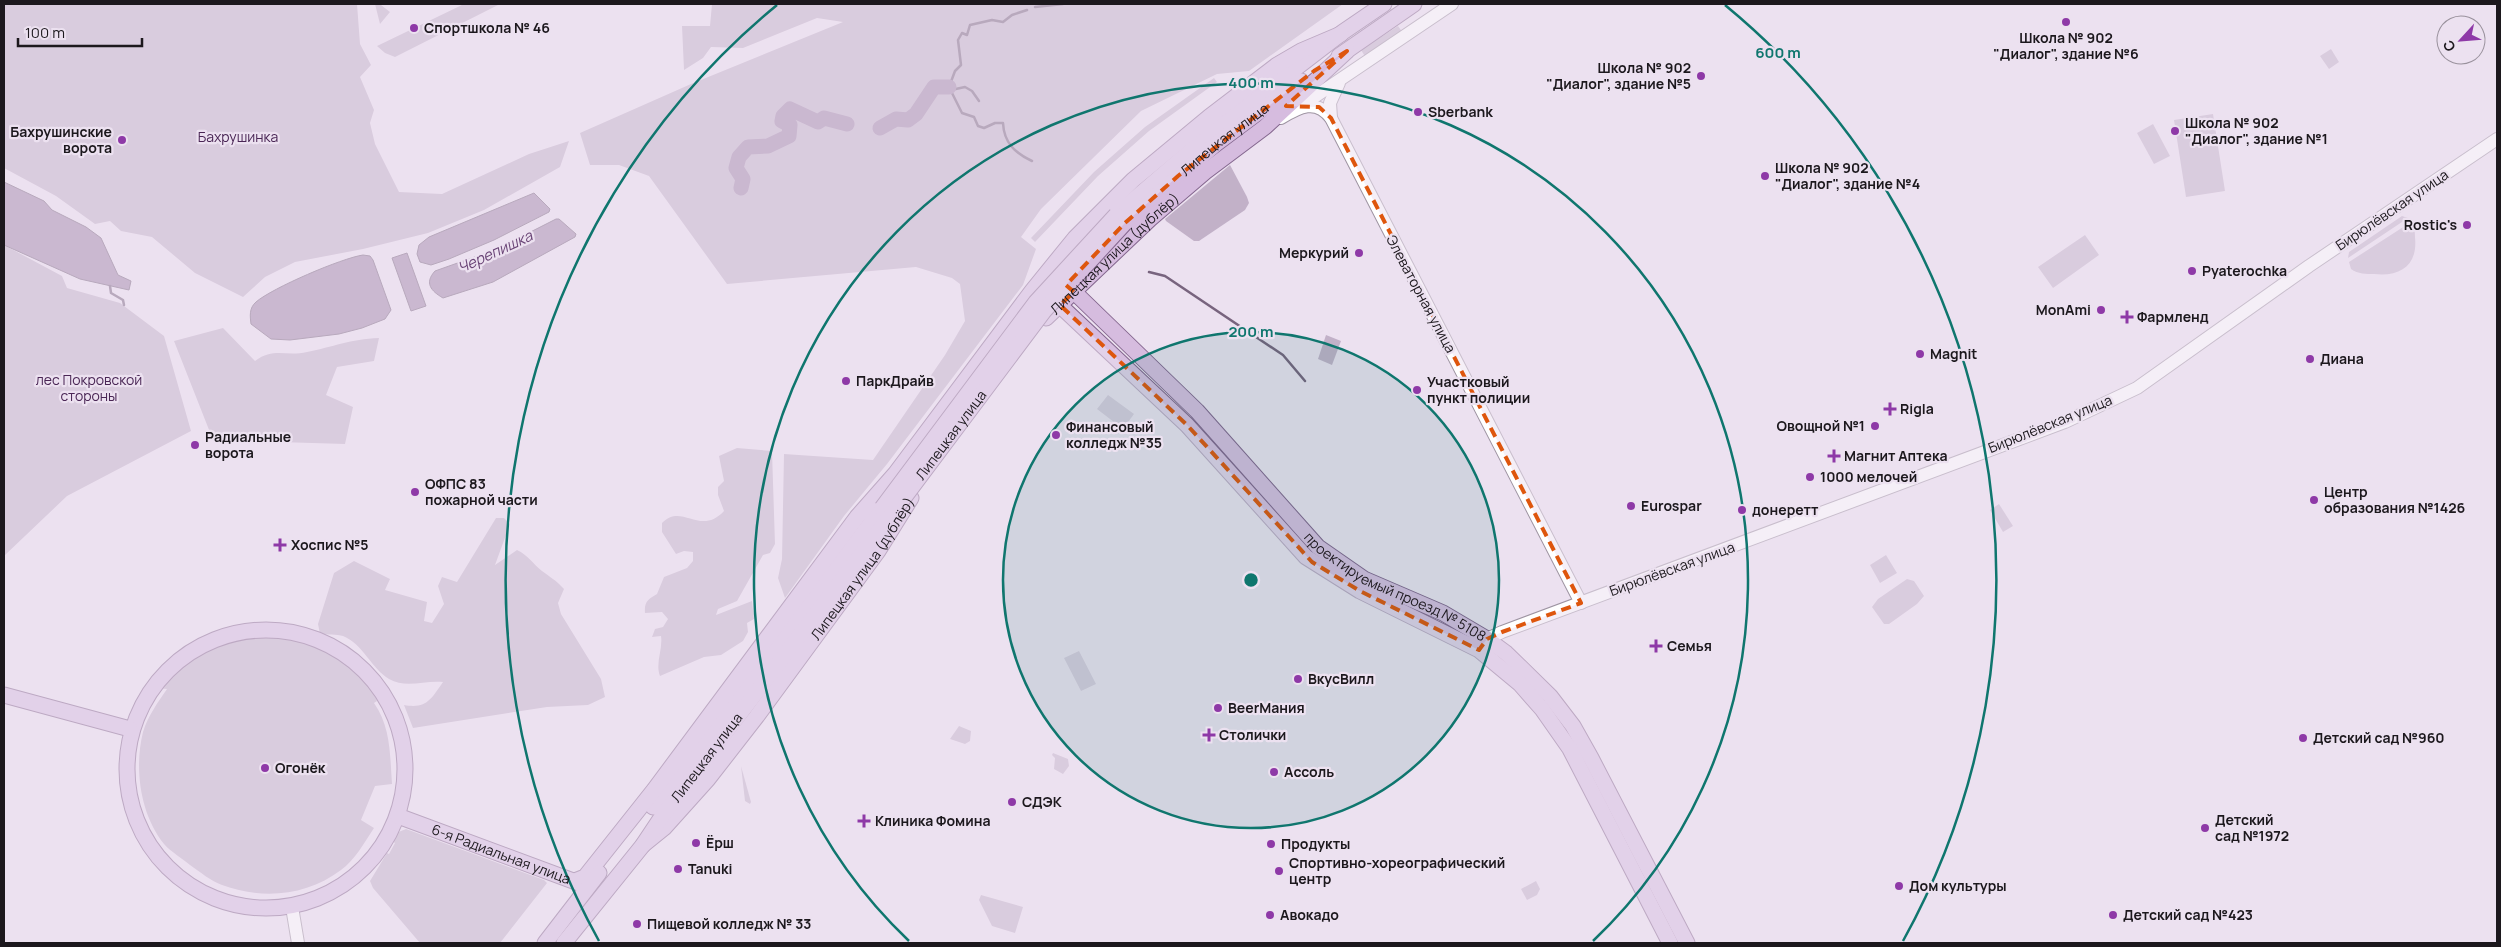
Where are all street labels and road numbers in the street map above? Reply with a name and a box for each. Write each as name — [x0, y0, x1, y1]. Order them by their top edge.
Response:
street label: Липецкая улица — [1176, 98, 1272, 180]
street label: Бирюлёвская улица — [2332, 165, 2452, 254]
street label: Липецкая улица (дублёр) — [1046, 188, 1183, 318]
street label: Элеваторная улица — [1382, 231, 1461, 356]
street label: Липецкая улица — [911, 386, 990, 483]
street label: Бирюлёвская улица — [1985, 390, 2115, 457]
street label: Липецкая улица (дублёр) — [806, 493, 918, 644]
street label: проектируемый проезд № 5108 — [1300, 528, 1490, 645]
street label: Бирюлёвская улица — [1607, 537, 1737, 600]
street label: Липецкая улица — [666, 709, 746, 806]
street label: 6-я Радиальная улица — [429, 819, 574, 888]

